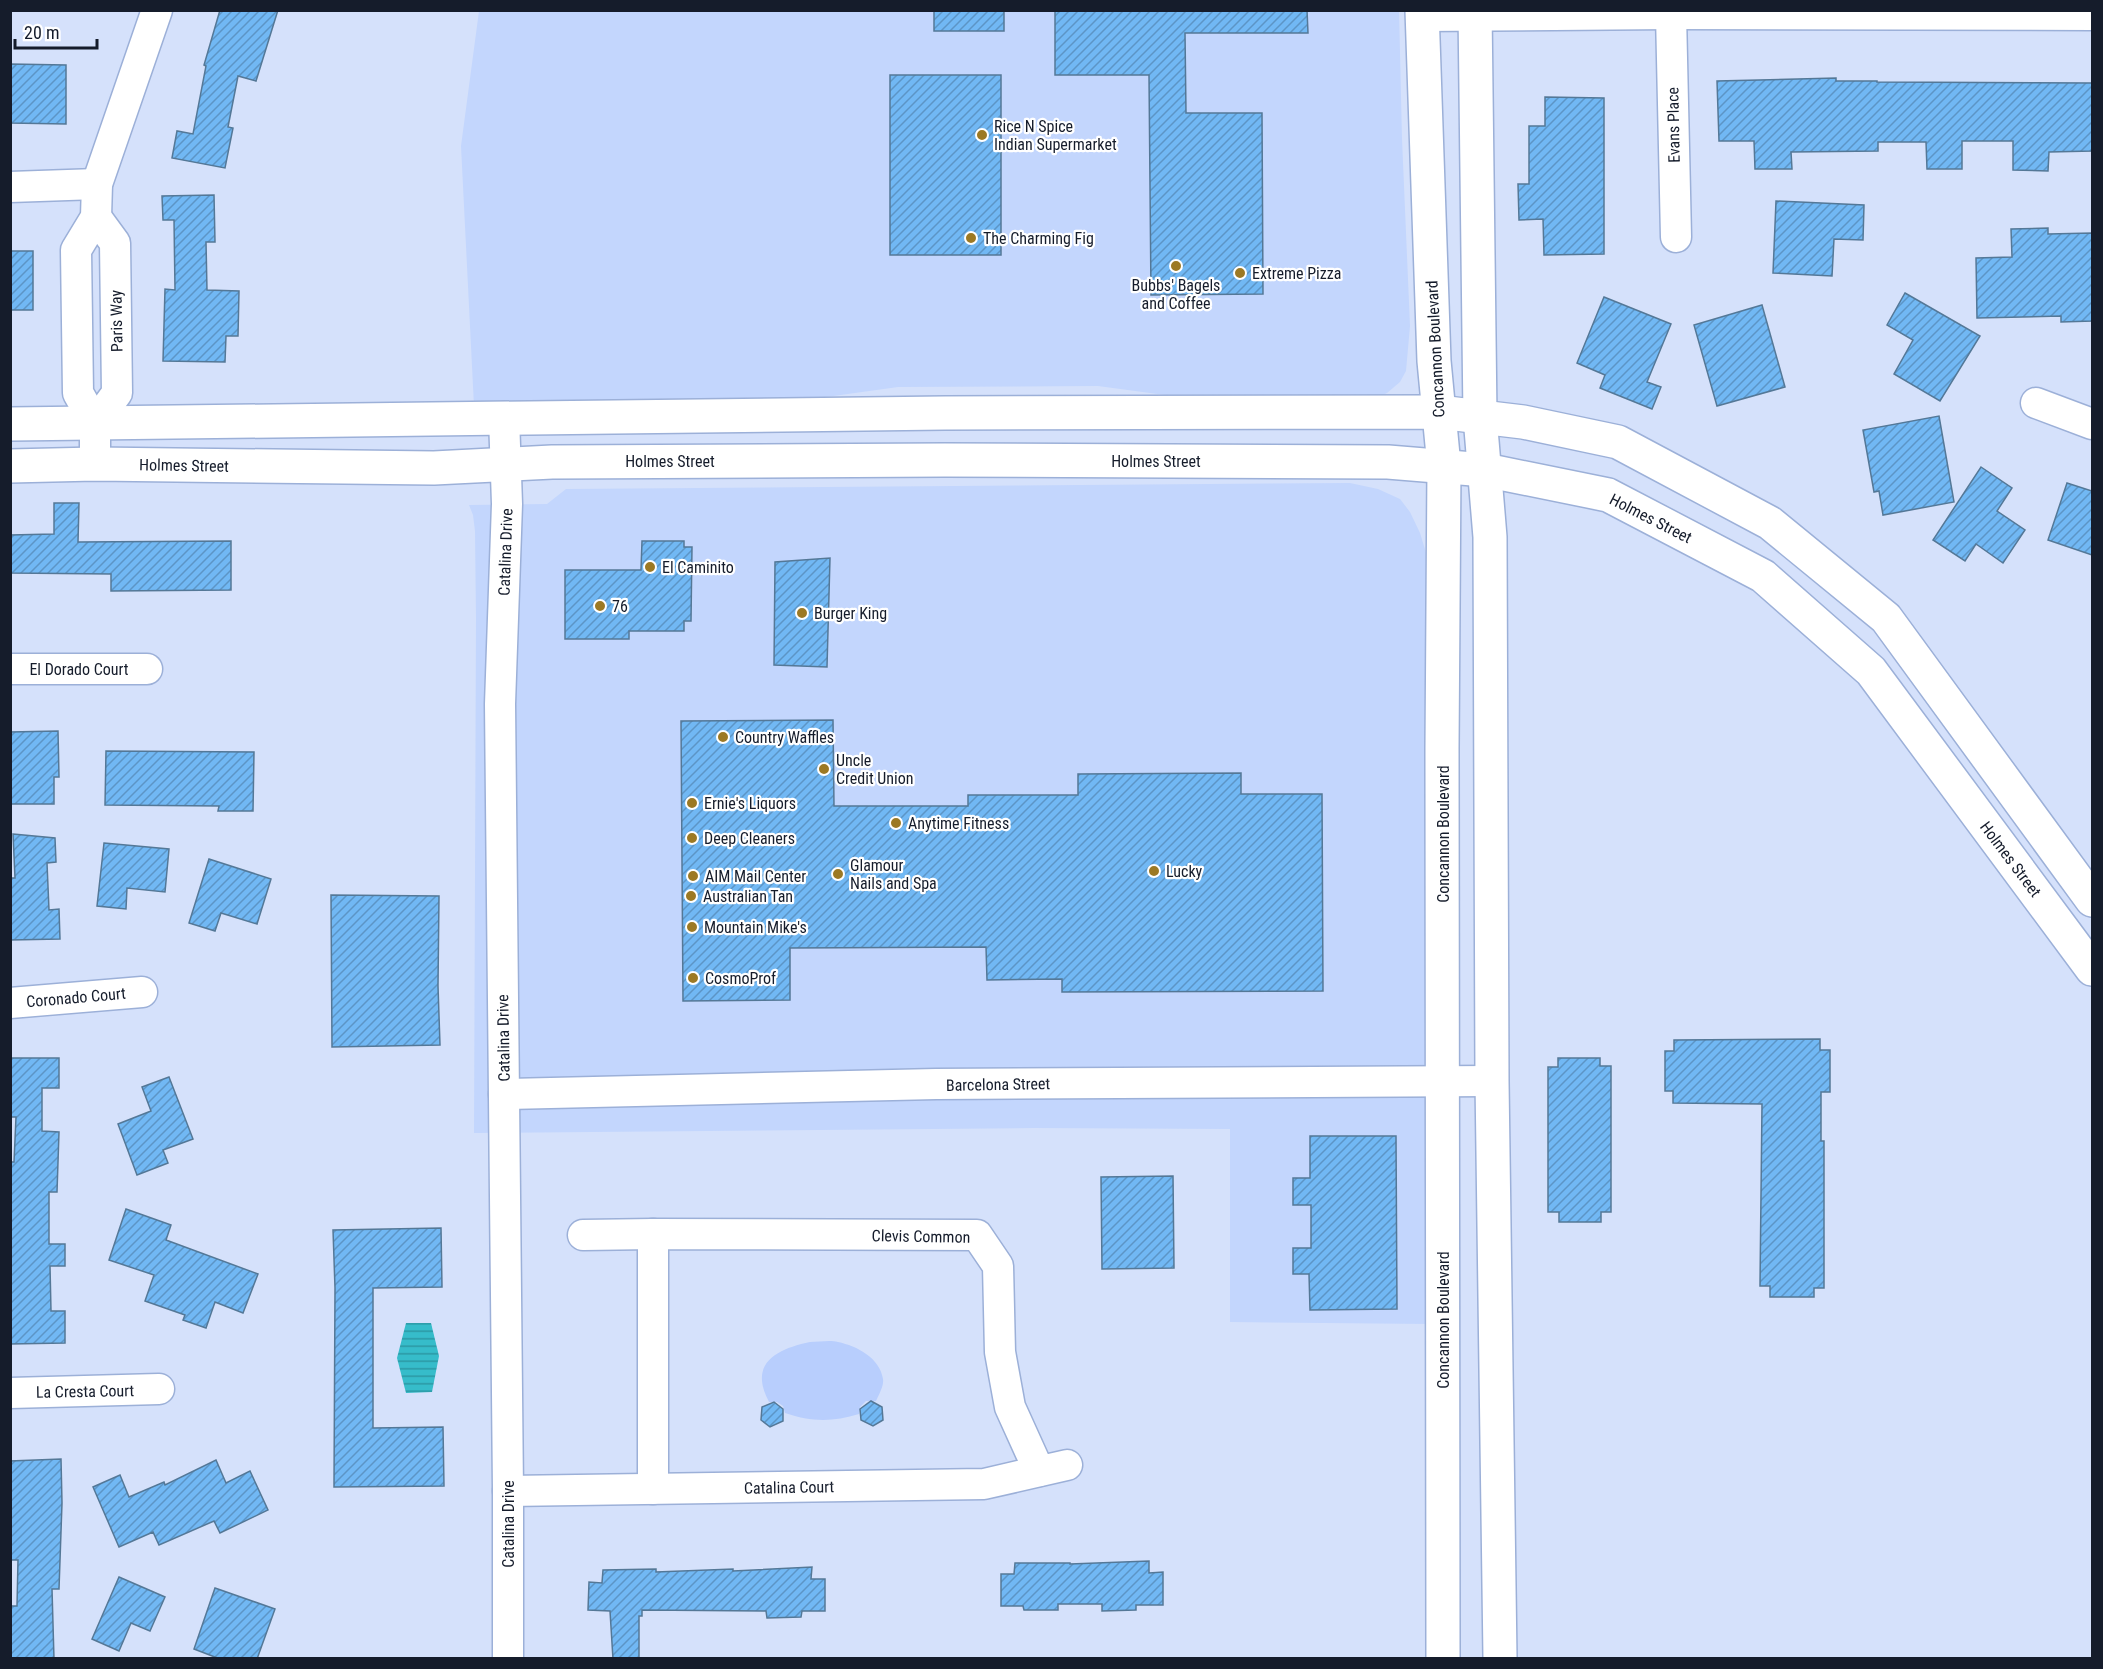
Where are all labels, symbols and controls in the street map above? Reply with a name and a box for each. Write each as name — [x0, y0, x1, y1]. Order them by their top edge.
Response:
scale bar — [15, 12, 98, 50]
text: 20 m — [24, 22, 59, 43]
street label: Evans Place — [1663, 87, 1684, 163]
place label: Rice N Spice Indian Supermarket — [994, 117, 1117, 154]
marker: Rice N Spice Indian Supermarket — [975, 128, 989, 142]
place label: The Charming Fig — [983, 229, 1094, 248]
marker: The Charming Fig — [964, 231, 978, 245]
marker: Bubbs' Bagels and Coffee — [1169, 259, 1183, 273]
place label: Extreme Pizza — [1252, 264, 1341, 283]
marker: Extreme Pizza — [1233, 266, 1247, 280]
place label: Bubbs' Bagels and Coffee — [1132, 276, 1220, 313]
street label: Concannon Boulevard — [1422, 280, 1449, 418]
street label: Paris Way — [106, 289, 127, 352]
street label: Holmes Street — [625, 452, 715, 471]
street label: Holmes Street — [1111, 452, 1201, 471]
street label: Holmes Street — [139, 455, 229, 476]
street label: Holmes Street — [1607, 490, 1695, 547]
street label: Catalina Drive — [494, 508, 517, 596]
place label: El Caminito — [662, 558, 734, 577]
marker: El Caminito — [643, 560, 657, 574]
place label: 76 — [612, 597, 628, 616]
marker: 76 — [593, 599, 607, 613]
place label: Burger King — [814, 604, 887, 623]
marker: Burger King — [795, 606, 809, 620]
street label: El Dorado Court — [29, 660, 129, 679]
place label: Country Waffles — [735, 728, 834, 747]
marker: Country Waffles — [716, 730, 730, 744]
place label: Uncle Credit Union — [836, 751, 914, 788]
marker: Uncle Credit Union — [817, 762, 831, 776]
street label: Concannon Boulevard — [1434, 765, 1453, 903]
place label: Ernie's Liquors — [704, 794, 796, 813]
marker: Ernie's Liquors — [685, 796, 699, 810]
place label: Anytime Fitness — [908, 814, 1009, 833]
marker: Anytime Fitness — [889, 816, 903, 830]
street label: Holmes Street — [1976, 818, 2045, 901]
place label: Deep Cleaners — [704, 829, 795, 848]
marker: Deep Cleaners — [685, 831, 699, 845]
place label: Glamour Nails and Spa — [850, 856, 937, 893]
place label: Lucky — [1166, 862, 1203, 881]
marker: Lucky — [1147, 864, 1161, 878]
place label: AIM Mail Center — [705, 867, 806, 886]
marker: Glamour Nails and Spa — [831, 867, 845, 881]
marker: AIM Mail Center — [686, 869, 700, 883]
place label: Australian Tan — [703, 887, 793, 906]
marker: Australian Tan — [684, 889, 698, 903]
place label: Mountain Mike's — [704, 918, 807, 937]
marker: Mountain Mike's — [685, 920, 699, 934]
place label: CosmoProf — [705, 969, 776, 988]
marker: CosmoProf — [686, 971, 700, 985]
street label: Coronado Court — [26, 984, 127, 1011]
street label: Catalina Drive — [493, 994, 514, 1082]
street label: Barcelona Street — [946, 1074, 1051, 1095]
street label: Clevis Common — [872, 1226, 970, 1247]
street label: Concannon Boulevard — [1434, 1251, 1453, 1389]
street label: La Cresta Court — [36, 1381, 135, 1402]
street label: Catalina Court — [744, 1477, 835, 1498]
street label: Catalina Drive — [499, 1480, 518, 1568]

